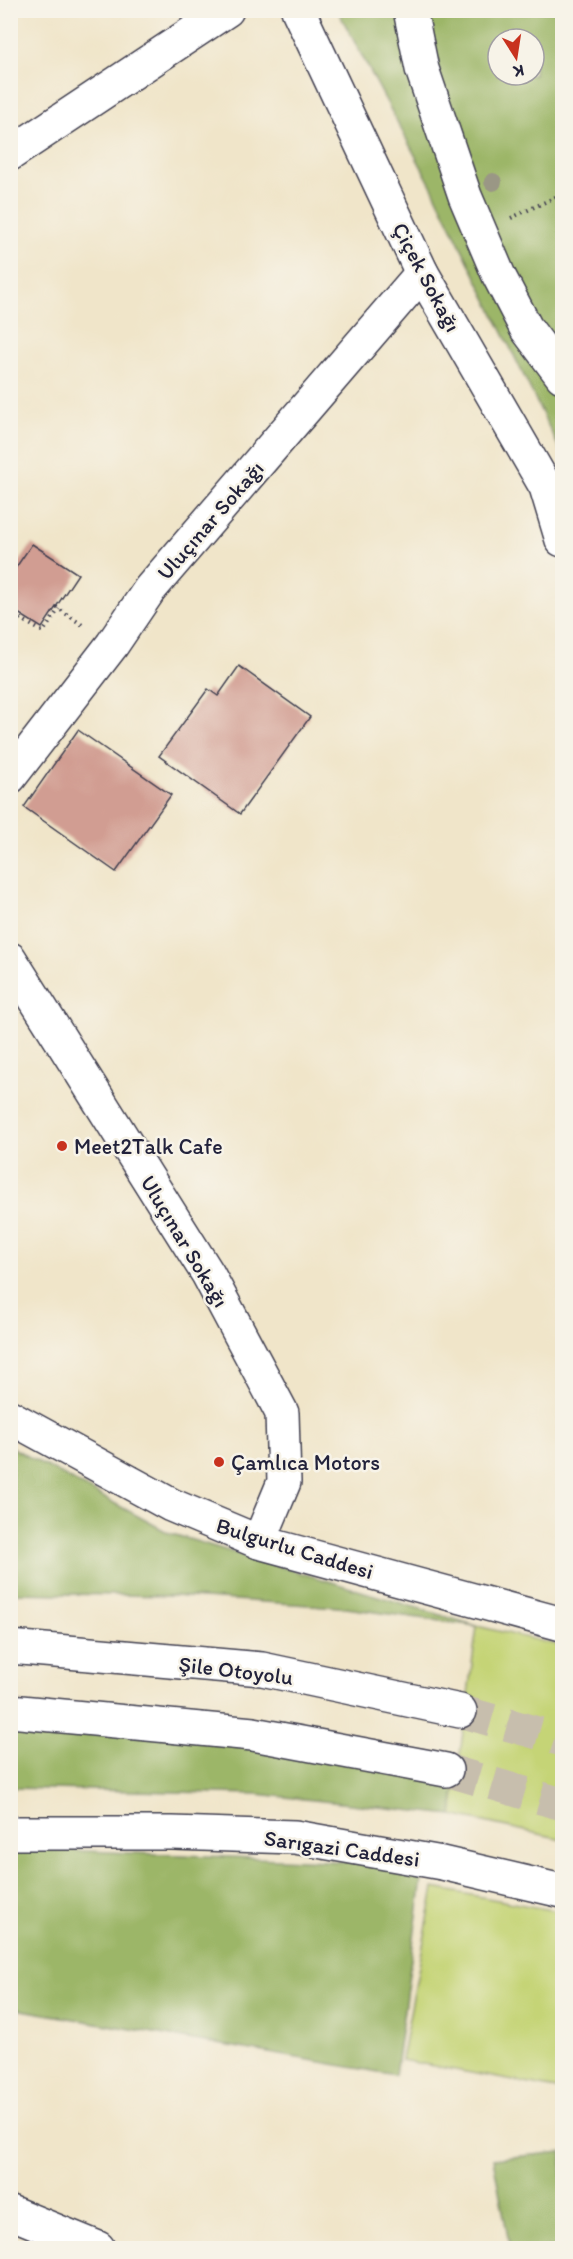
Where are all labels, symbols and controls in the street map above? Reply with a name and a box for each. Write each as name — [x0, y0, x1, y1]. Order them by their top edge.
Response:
north arrow — [486, 27, 546, 87]
text: K — [511, 61, 526, 82]
street label: Çiçek Sokağı — [386, 218, 467, 337]
street label: Uluçınar Sokağı — [151, 455, 270, 586]
place label: Meet2Talk Cafe — [74, 1133, 223, 1160]
marker: Meet2Talk Cafe — [55, 1139, 69, 1153]
street label: Uluçınar Sokağı — [135, 1170, 235, 1312]
place label: Çamlıca Motors — [231, 1449, 380, 1476]
marker: Çamlıca Motors — [212, 1455, 226, 1469]
street label: Bulgurlu Caddesi — [213, 1512, 377, 1585]
street label: Şile Otoyolu — [177, 1650, 295, 1691]
street label: Sarıgazi Caddesi — [262, 1824, 422, 1873]

